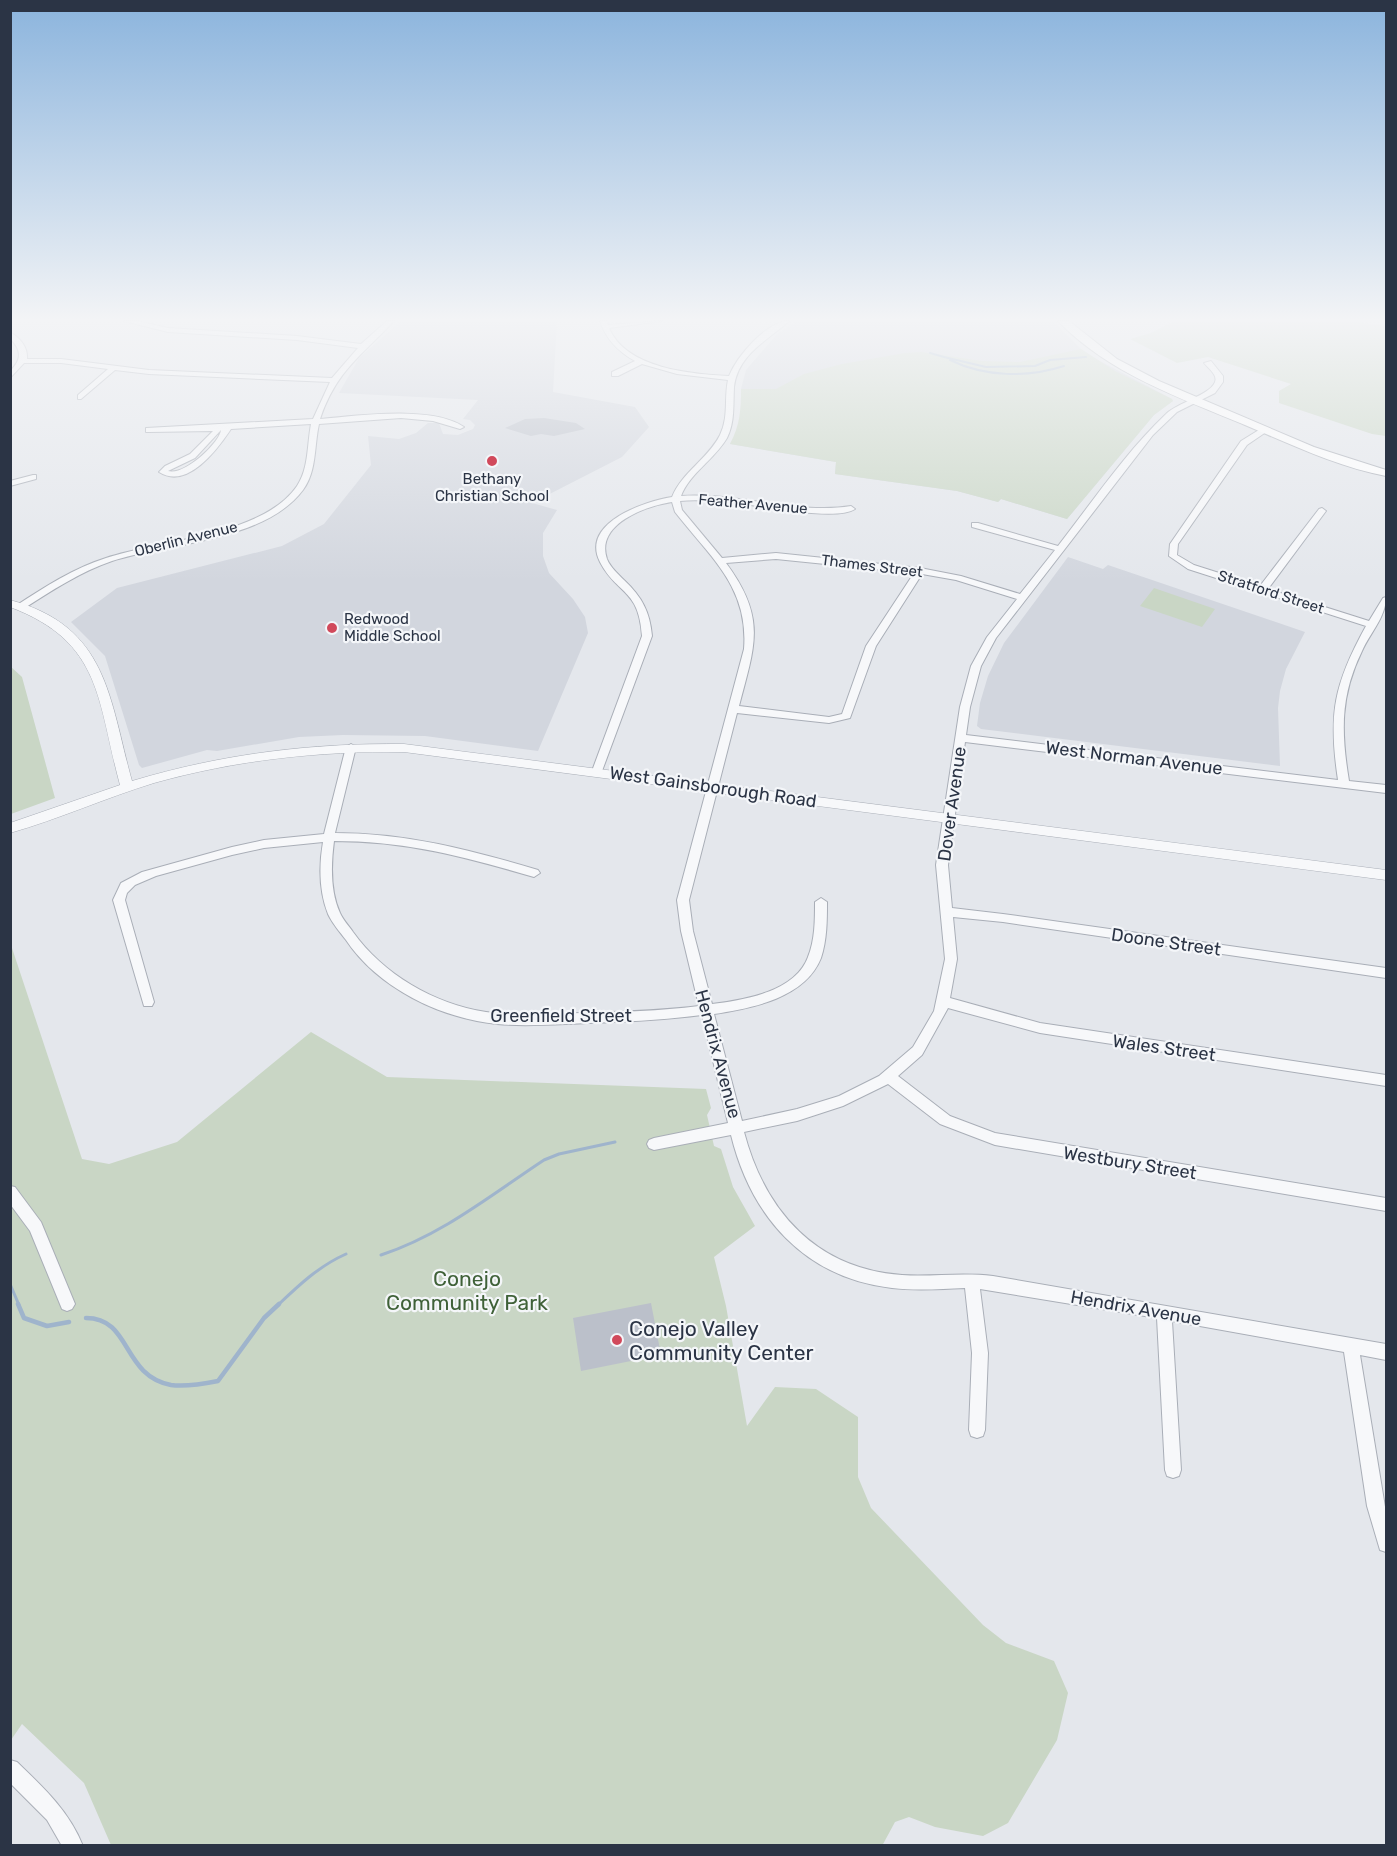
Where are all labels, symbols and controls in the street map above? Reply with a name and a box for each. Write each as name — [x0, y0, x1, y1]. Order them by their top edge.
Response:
marker: Bethany Christian School — [485, 454, 499, 468]
place label: Bethany Christian School — [435, 470, 549, 505]
street label: Feather Avenue — [698, 490, 808, 518]
street label: Oberlin Avenue — [133, 518, 239, 560]
street label: Thames Street — [820, 551, 924, 581]
street label: Stratford Street — [1216, 566, 1326, 618]
place label: Redwood Middle School — [344, 610, 441, 645]
marker: Redwood Middle School — [325, 621, 339, 635]
street label: West Norman Avenue — [1044, 736, 1224, 780]
street label: Dover Avenue — [933, 745, 971, 863]
street label: West Gainsborough Road — [608, 762, 818, 812]
street label: Doone Street — [1110, 923, 1222, 961]
street label: Hendrix Avenue — [690, 987, 746, 1121]
street label: Greenfield Street — [490, 1005, 632, 1027]
street label: Wales Street — [1111, 1030, 1217, 1066]
street label: Westbury Street — [1062, 1142, 1198, 1184]
park label: Conejo Community Park — [386, 1266, 548, 1315]
street label: Hendrix Avenue — [1069, 1286, 1203, 1330]
place label: Conejo Valley Community Center — [629, 1316, 814, 1365]
marker: Conejo Valley Community Center — [610, 1333, 624, 1347]

